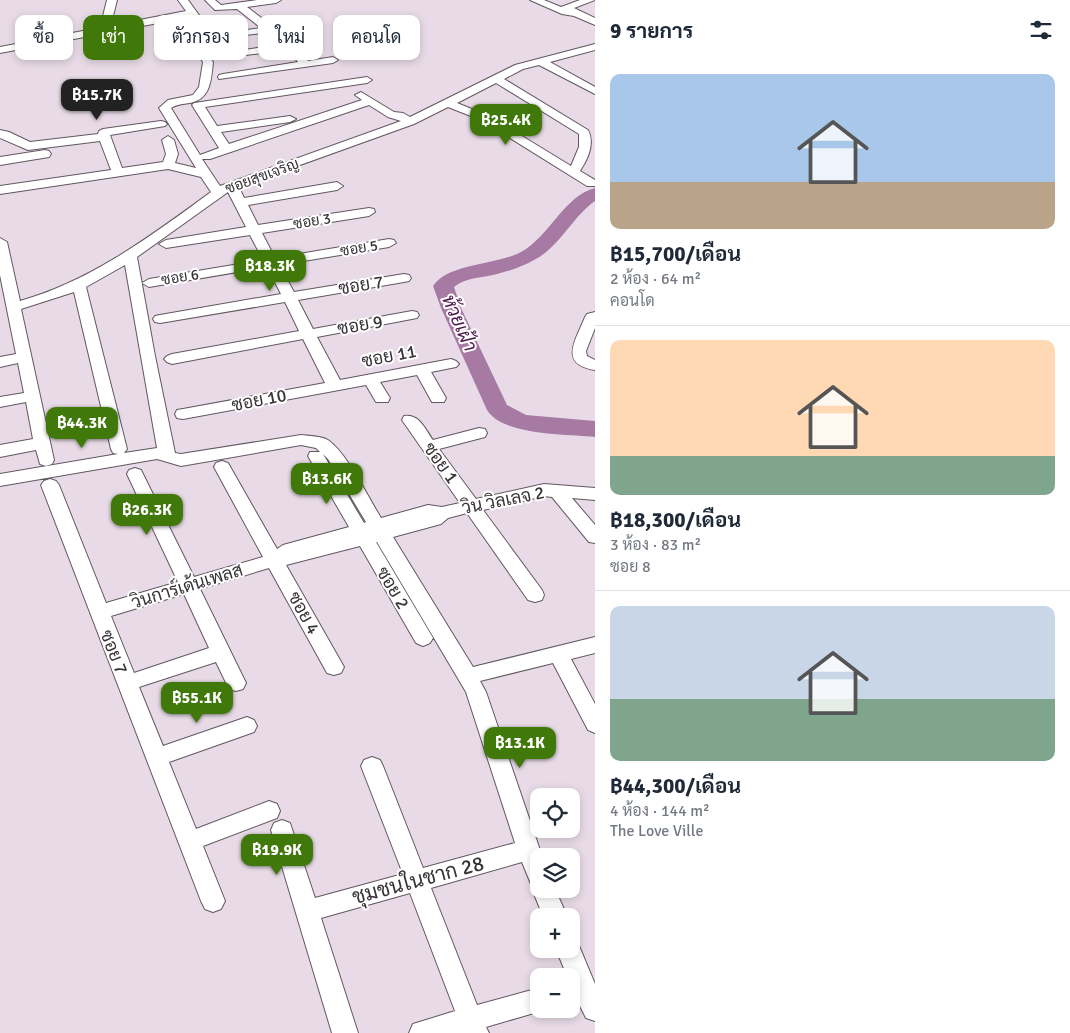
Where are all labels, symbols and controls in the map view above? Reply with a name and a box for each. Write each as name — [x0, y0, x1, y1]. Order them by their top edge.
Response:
chip: ซื้อ — [15, 15, 73, 60]
chip: เช่า — [83, 15, 144, 60]
chip: ตัวกรอง — [154, 15, 248, 60]
chip: ใหม่ — [258, 15, 323, 60]
chip: คอนโด — [333, 15, 420, 60]
icon: filters — [1027, 16, 1055, 44]
text: 9 รายการ — [610, 18, 693, 44]
pin: ฿15.7K — [56, 78, 138, 121]
text: ฿15.7K — [72, 85, 122, 105]
pin: ฿25.4K — [465, 104, 547, 146]
icon: home — [788, 107, 878, 197]
text: ฿25.4K — [481, 110, 531, 130]
street label: ซอยสุขเจริญ — [223, 154, 302, 199]
street label: ซอย 3 — [292, 209, 332, 233]
street label: ซอย 5 — [339, 236, 379, 260]
text: ฿15,700/เดือน — [610, 241, 741, 267]
pin: ฿18.3K — [229, 250, 311, 292]
text: ฿18.3K — [245, 256, 295, 276]
street label: ซอย 6 — [160, 265, 200, 289]
text: 2 ห้อง · 64 m² — [610, 269, 701, 289]
street label: ซอย 7 — [337, 271, 385, 299]
water label: ห้วยเฝ้า — [436, 290, 483, 355]
text: คอนโด — [610, 291, 655, 311]
street label: ซอย 9 — [336, 310, 384, 340]
street label: ซอย 11 — [360, 340, 418, 372]
icon: home — [788, 372, 878, 462]
street label: ซอย 10 — [230, 384, 288, 416]
pin: ฿44.3K — [41, 406, 123, 449]
text: ฿44.3K — [57, 413, 107, 433]
street label: ซอย 1 — [419, 438, 463, 488]
pin: ฿13.6K — [286, 462, 368, 505]
text: ฿13.6K — [302, 469, 352, 489]
street label: วิน วิลเลจ 2 — [459, 481, 546, 519]
pin: ฿26.3K — [106, 494, 188, 536]
text: ฿26.3K — [122, 500, 172, 520]
text: ฿18,300/เดือน — [610, 507, 741, 533]
text: 3 ห้อง · 83 m² — [610, 535, 701, 555]
street label: วินการ์เด้นเพลส — [127, 557, 246, 614]
text: ซอย 8 — [610, 557, 651, 577]
street label: ซอย 2 — [372, 563, 414, 613]
street label: ซอย 4 — [283, 588, 325, 639]
street label: ซอย 7 — [95, 627, 133, 677]
icon: home — [788, 638, 878, 728]
pin: ฿55.1K — [156, 682, 238, 724]
text: ฿55.1K — [172, 688, 222, 708]
pin: ฿13.1K — [479, 726, 561, 769]
text: ฿13.1K — [495, 733, 545, 753]
text: ฿44,300/เดือน — [610, 773, 741, 799]
map controls — [530, 788, 580, 1018]
button: locate — [530, 788, 580, 838]
text: 4 ห้อง · 144 m² — [610, 801, 710, 821]
text: The Love Ville — [610, 821, 703, 841]
pin: ฿19.9K — [236, 834, 318, 876]
text: ฿19.9K — [252, 840, 302, 860]
button: layers — [530, 848, 580, 898]
street label: ชุมชนในชาก 28 — [349, 850, 487, 911]
button: + — [530, 908, 580, 958]
button: − — [530, 968, 580, 1018]

